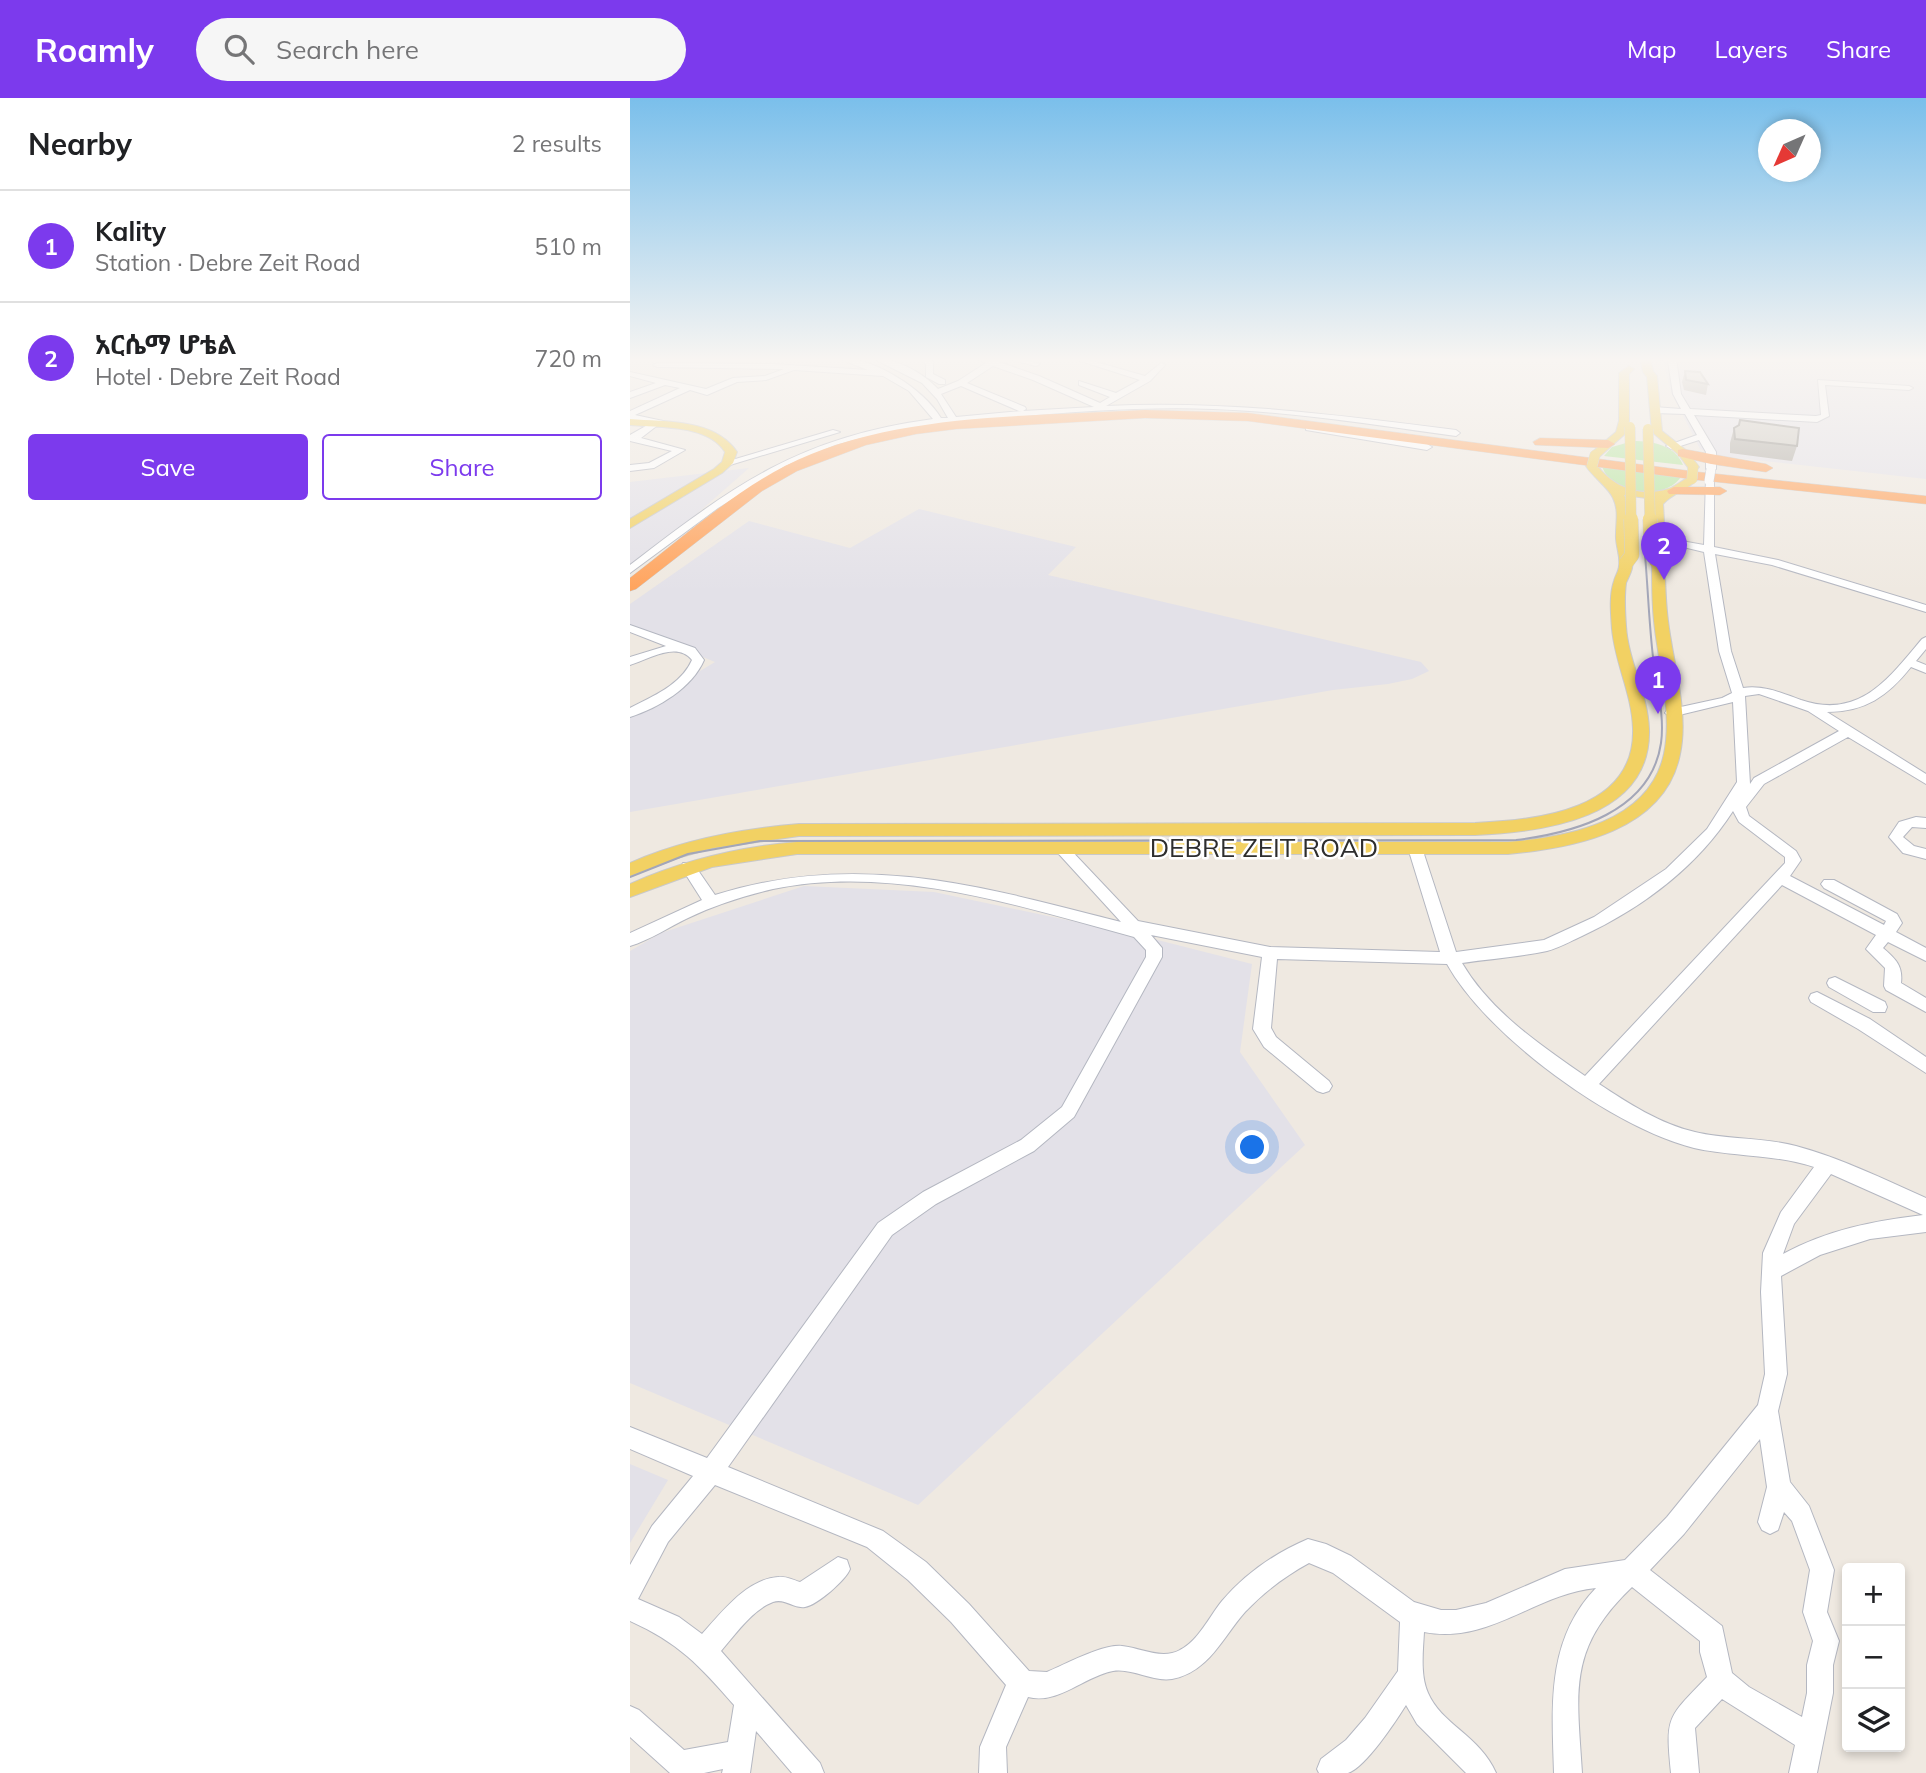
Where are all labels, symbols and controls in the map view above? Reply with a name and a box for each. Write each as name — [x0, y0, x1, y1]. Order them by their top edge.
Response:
search box — [196, 18, 686, 81]
text: Roamly — [35, 29, 154, 70]
icon: search — [220, 30, 258, 68]
text: Search here — [276, 33, 419, 66]
text: Map — [1627, 34, 1676, 64]
text: Layers — [1714, 34, 1788, 64]
text: Share — [1826, 34, 1891, 64]
north arrow — [1758, 119, 1821, 182]
text: Nearby — [28, 125, 132, 163]
text: 2 results — [512, 129, 602, 158]
text: Kality — [95, 215, 166, 248]
text: 1 — [44, 232, 58, 261]
text: 510 m — [534, 232, 602, 261]
text: Station · Debre Zeit Road — [95, 248, 361, 277]
text: አርሴማ ሆቴል — [95, 328, 236, 361]
text: 2 — [44, 344, 58, 373]
text: 720 m — [534, 344, 602, 373]
text: Hotel · Debre Zeit Road — [95, 362, 341, 391]
button: Save — [28, 434, 308, 500]
button: Share — [322, 434, 602, 500]
pin: 2 — [1641, 522, 1687, 580]
pin: 1 — [1635, 656, 1681, 714]
street label: DEBRE ZEIT ROAD — [1150, 831, 1378, 864]
your location — [1235, 1130, 1269, 1164]
map controls — [1842, 1563, 1905, 1752]
button: + — [1842, 1563, 1905, 1626]
button: − — [1842, 1626, 1905, 1689]
button: layers — [1842, 1689, 1905, 1752]

